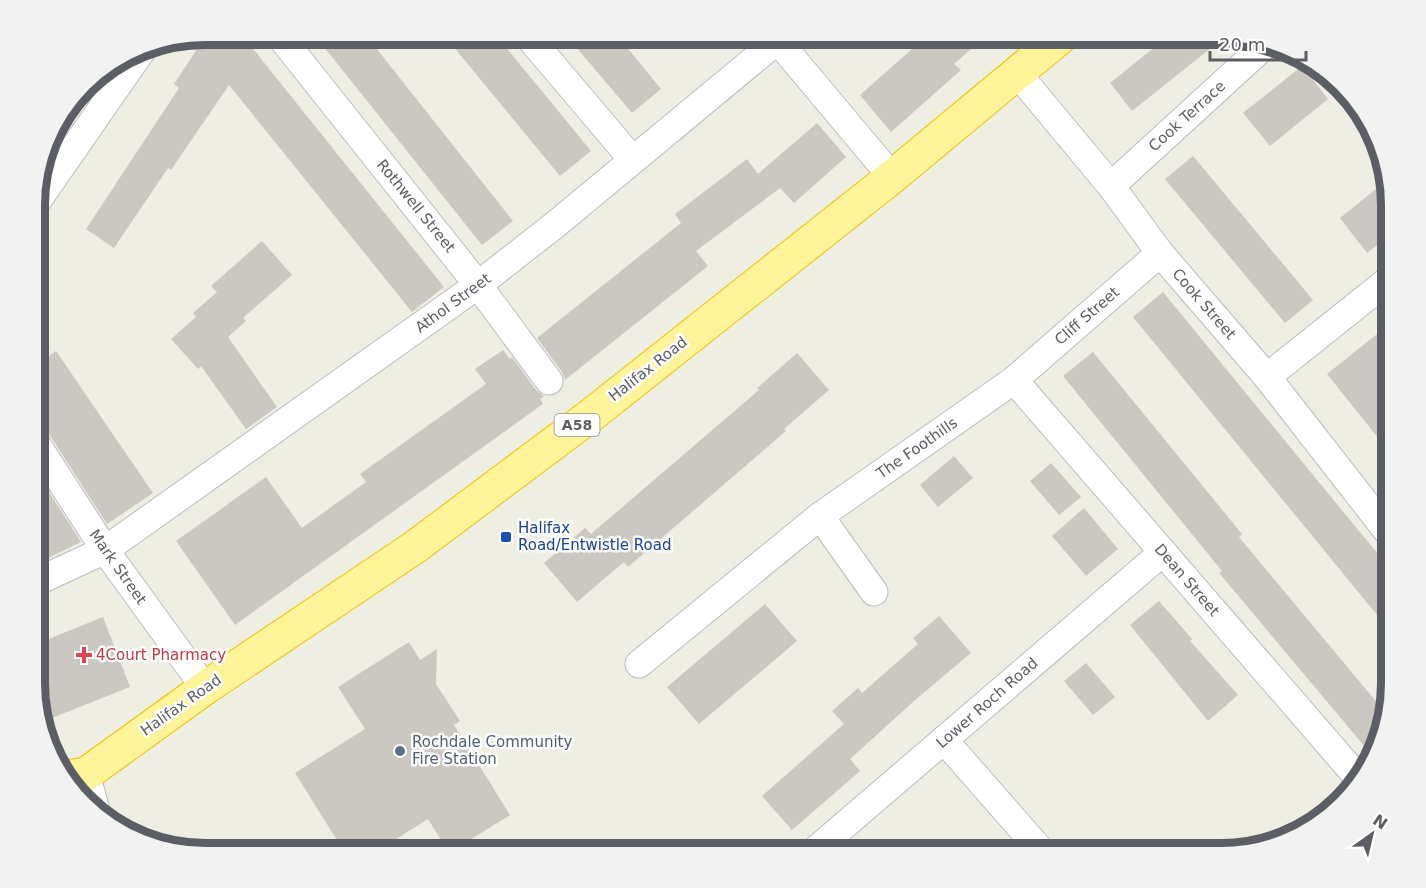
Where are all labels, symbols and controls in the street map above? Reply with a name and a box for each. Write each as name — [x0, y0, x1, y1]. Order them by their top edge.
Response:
scale bar — [1210, 24, 1306, 62]
text: 20 m — [1219, 34, 1265, 55]
street label: Cook Terrace — [1145, 77, 1229, 155]
street label: Rothwell Street — [373, 156, 459, 256]
street label: Cook Street — [1168, 265, 1240, 343]
street label: Athol Street — [412, 269, 494, 336]
street label: Cliff Street — [1051, 283, 1123, 349]
street label: Halifax Road — [605, 333, 691, 405]
street label: The Foothills — [872, 413, 961, 483]
road number: A58 — [554, 414, 600, 436]
place label: Halifax Road/Entwistle Road — [518, 519, 672, 554]
street label: Mark Street — [86, 526, 150, 608]
marker: Halifax Road/Entwistle Road — [499, 530, 513, 544]
street label: Dean Street — [1151, 540, 1223, 620]
place label: 4Court Pharmacy — [96, 646, 226, 664]
marker: 4Court Pharmacy — [77, 648, 91, 662]
street label: Lower Roch Road — [932, 654, 1042, 752]
street label: Halifax Road — [137, 671, 225, 739]
place label: Rochdale Community Fire Station — [412, 733, 572, 768]
marker: Rochdale Community Fire Station — [393, 744, 407, 758]
north arrow — [1342, 804, 1402, 864]
text: N — [1369, 810, 1391, 834]

